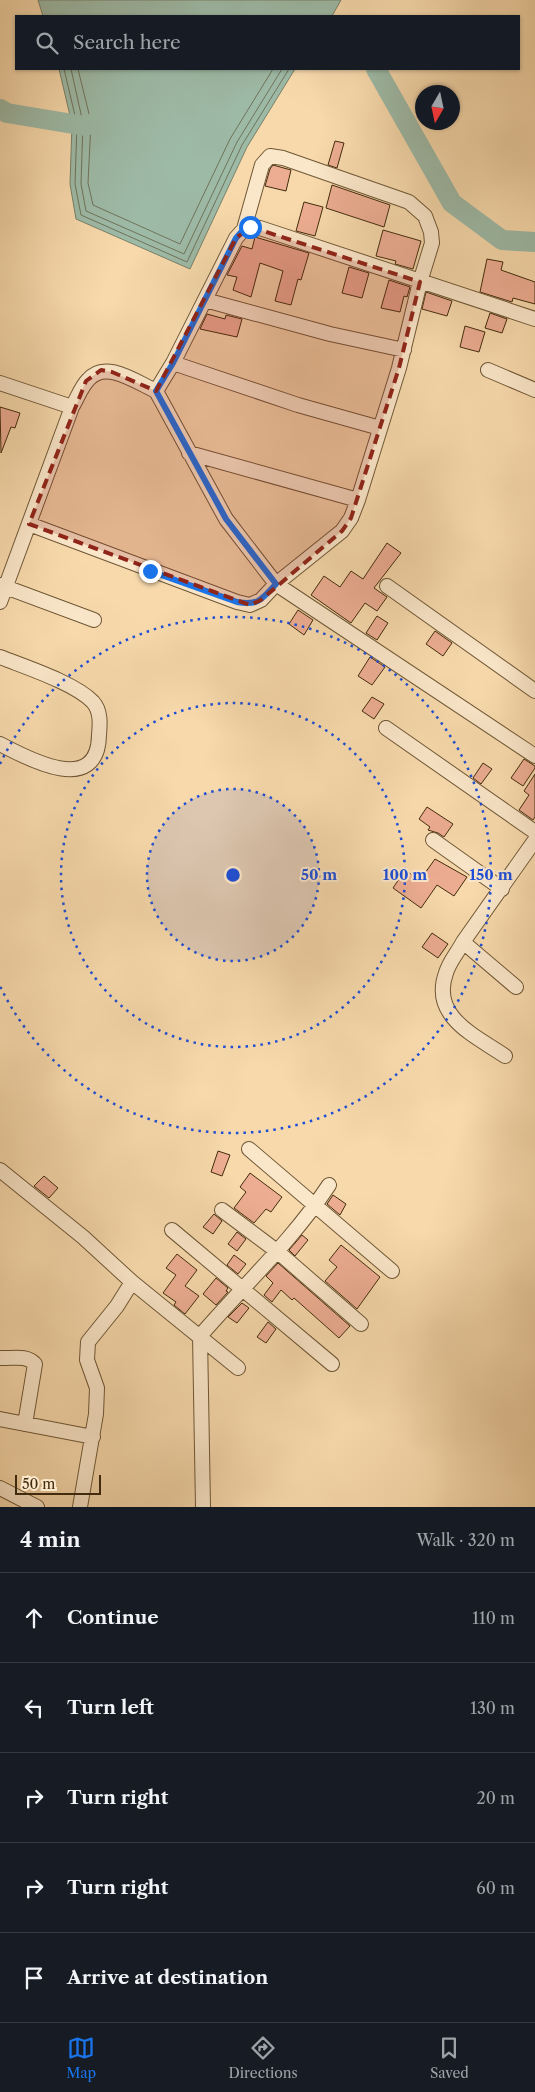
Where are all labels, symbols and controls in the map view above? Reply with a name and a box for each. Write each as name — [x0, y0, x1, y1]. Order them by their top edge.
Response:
search box — [15, 15, 520, 70]
icon: search — [33, 29, 61, 57]
text: Search here — [73, 31, 181, 54]
north arrow — [415, 85, 460, 130]
route start — [239, 216, 262, 239]
route end — [139, 560, 162, 583]
text: 50 m — [301, 865, 337, 884]
text: 100 m — [383, 865, 427, 884]
text: 150 m — [469, 865, 513, 884]
centre of rings — [224, 866, 242, 884]
scale bar — [15, 1472, 101, 1495]
text: 50 m — [22, 1475, 55, 1493]
text: 4 min — [20, 1527, 81, 1552]
text: Walk · 320 m — [416, 1530, 515, 1550]
icon: ahead — [20, 1604, 48, 1632]
text: Continue — [67, 1606, 159, 1629]
text: 110 m — [472, 1608, 515, 1628]
icon: left — [20, 1694, 48, 1722]
text: Turn left — [67, 1696, 154, 1719]
text: 130 m — [470, 1698, 515, 1718]
icon: right — [20, 1784, 48, 1812]
text: Turn right — [67, 1786, 168, 1809]
text: 20 m — [476, 1788, 515, 1808]
icon: right — [20, 1874, 48, 1902]
text: Turn right — [67, 1876, 168, 1899]
text: 60 m — [476, 1878, 515, 1898]
icon: arrive — [20, 1964, 48, 1992]
text: Arrive at destination — [67, 1966, 268, 1989]
tab: Map — [66, 2034, 96, 2082]
tab: Directions — [228, 2034, 298, 2082]
tab: Saved — [430, 2034, 469, 2082]

